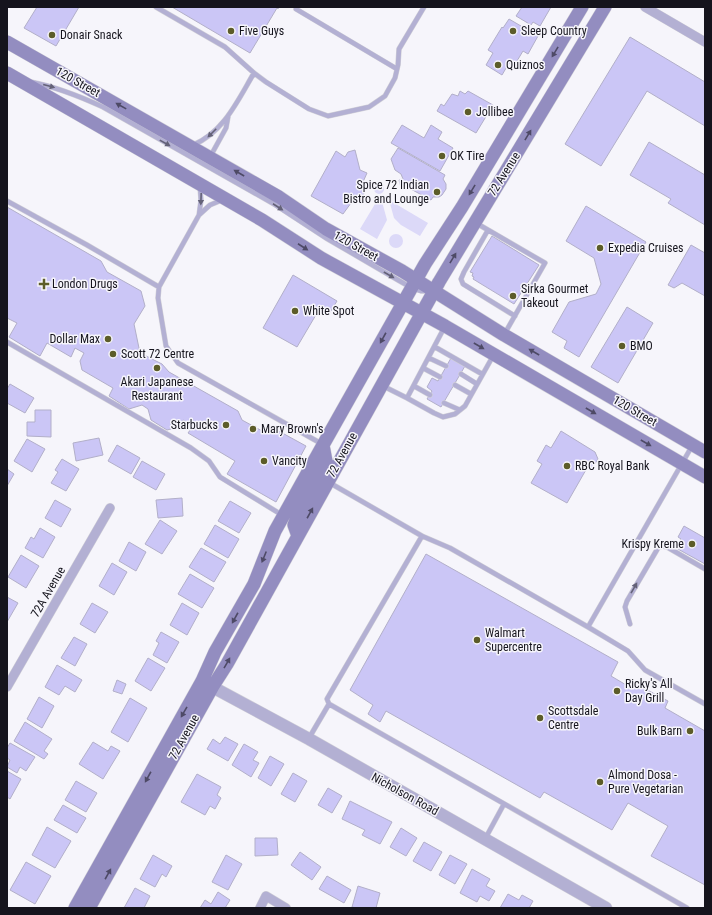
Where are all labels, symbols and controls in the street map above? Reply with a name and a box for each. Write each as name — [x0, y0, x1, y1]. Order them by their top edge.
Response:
place label: Five Guys — [239, 24, 284, 38]
place label: Sleep Country — [521, 24, 587, 38]
marker: Five Guys — [226, 26, 236, 36]
marker: Sleep Country — [508, 26, 518, 36]
place label: Donair Snack — [60, 28, 123, 42]
marker: Donair Snack — [47, 30, 57, 40]
one-way arrow — [551, 46, 558, 58]
place label: Quiznos — [506, 58, 544, 72]
marker: Quiznos — [493, 60, 503, 70]
street label: 120 Street — [53, 64, 103, 100]
one-way arrow — [43, 83, 55, 89]
one-way arrow — [115, 103, 127, 110]
place label: Jollibee — [476, 105, 514, 119]
marker: Jollibee — [463, 107, 473, 117]
one-way arrow — [207, 128, 217, 138]
one-way arrow — [524, 129, 531, 141]
one-way arrow — [160, 139, 171, 146]
place label: OK Tire — [450, 149, 485, 163]
street label: 72 Avenue — [485, 149, 523, 199]
marker: OK Tire — [437, 151, 447, 161]
one-way arrow — [233, 170, 245, 177]
place label: Spice 72 Indian Bistro and Lounge — [343, 178, 429, 206]
one-way arrow — [469, 184, 476, 196]
marker: Spice 72 Indian Bistro and Lounge — [432, 187, 442, 197]
one-way arrow — [197, 193, 204, 206]
one-way arrow — [273, 203, 284, 211]
street label: 120 Street — [331, 228, 381, 264]
place label: Expedia Cruises — [608, 241, 684, 255]
one-way arrow — [297, 243, 309, 250]
marker: Expedia Cruises — [595, 243, 605, 253]
one-way arrow — [449, 253, 457, 263]
one-way arrow — [383, 271, 395, 278]
place label: London Drugs — [52, 277, 118, 291]
marker: London Drugs — [39, 279, 49, 289]
place label: Sirka Gourmet Takeout — [521, 282, 589, 310]
marker: Sirka Gourmet Takeout — [508, 291, 518, 301]
place label: White Spot — [303, 304, 355, 318]
marker: White Spot — [290, 306, 300, 316]
place label: Dollar Max — [49, 332, 100, 346]
one-way arrow — [380, 332, 387, 344]
marker: Dollar Max — [103, 334, 113, 344]
place label: BMO — [630, 339, 653, 353]
marker: BMO — [617, 341, 627, 351]
one-way arrow — [473, 342, 485, 349]
place label: Scott 72 Centre — [121, 347, 195, 361]
one-way arrow — [528, 348, 540, 355]
marker: Scott 72 Centre — [108, 349, 118, 359]
marker: Akari Japanese Restaurant — [152, 363, 162, 373]
place label: Akari Japanese Restaurant — [121, 375, 194, 403]
street label: 120 Street — [610, 393, 660, 429]
one-way arrow — [585, 408, 597, 415]
place label: Starbucks — [171, 418, 218, 432]
marker: Starbucks — [221, 420, 231, 430]
place label: Mary Brown's — [261, 422, 324, 436]
marker: Mary Brown's — [248, 424, 258, 434]
street label: 72 Avenue — [324, 430, 360, 480]
one-way arrow — [640, 439, 652, 446]
place label: Vancity — [272, 454, 307, 468]
marker: Vancity — [259, 456, 269, 466]
place label: RBC Royal Bank — [575, 459, 650, 473]
marker: RBC Royal Bank — [562, 461, 572, 471]
one-way arrow — [307, 507, 314, 519]
place label: Krispy Kreme — [622, 537, 684, 551]
marker: Krispy Kreme — [687, 539, 697, 549]
one-way arrow — [261, 552, 267, 564]
street label: 72A Avenue — [28, 564, 68, 620]
one-way arrow — [631, 582, 638, 594]
one-way arrow — [231, 612, 238, 624]
place label: Walmart Supercentre — [485, 626, 542, 654]
marker: Walmart Supercentre — [472, 635, 482, 645]
one-way arrow — [223, 657, 230, 669]
place label: Ricky's All Day Grill — [625, 677, 672, 705]
marker: Ricky's All Day Grill — [612, 686, 622, 696]
place label: Scottsdale Centre — [548, 704, 599, 732]
one-way arrow — [181, 706, 188, 718]
street label: 72 Avenue — [166, 712, 202, 762]
marker: Scottsdale Centre — [535, 713, 545, 723]
place label: Bulk Barn — [637, 724, 682, 738]
marker: Bulk Barn — [685, 726, 695, 736]
place label: Almond Dosa - Pure Vegetarian — [608, 768, 683, 796]
street label: Nicholson Road — [369, 770, 441, 818]
one-way arrow — [144, 771, 151, 783]
marker: Almond Dosa - Pure Vegetarian — [595, 777, 605, 787]
one-way arrow — [104, 868, 111, 880]

